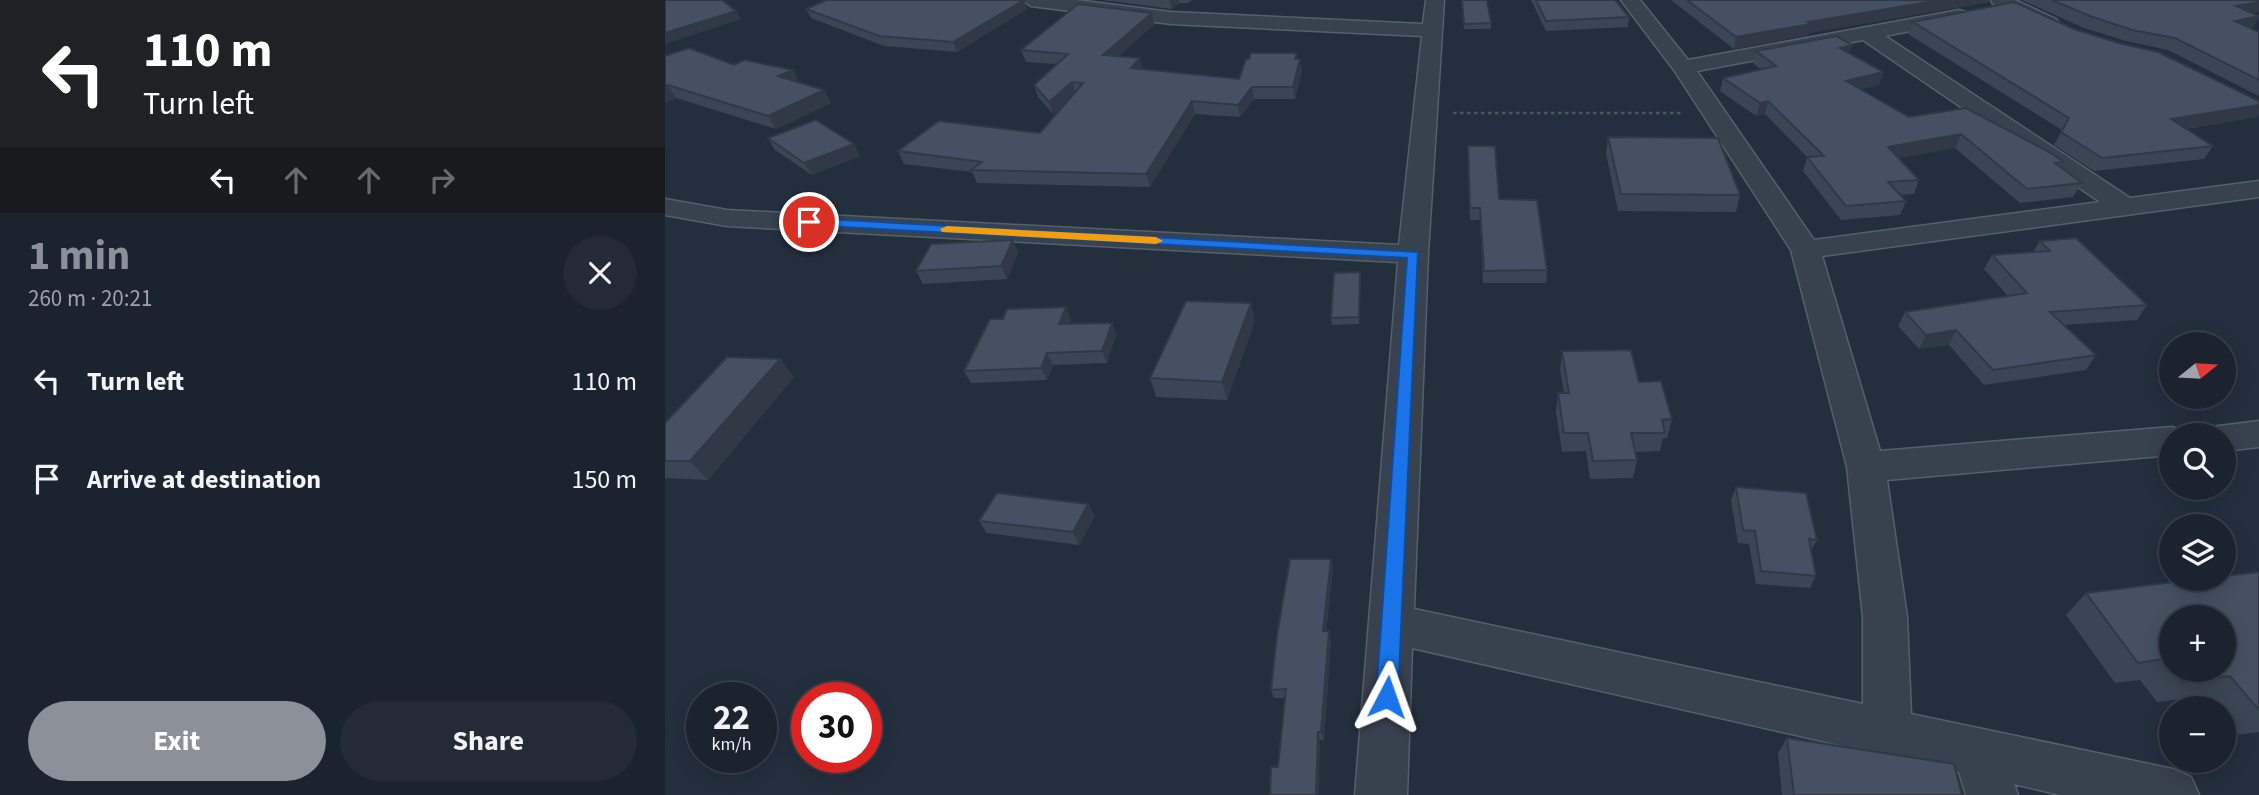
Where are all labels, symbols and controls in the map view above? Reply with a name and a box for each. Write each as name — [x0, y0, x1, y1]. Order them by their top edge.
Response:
text: 110 m — [143, 16, 272, 86]
icon: left — [28, 28, 119, 119]
text: Turn left — [143, 81, 254, 127]
icon: left — [204, 161, 242, 199]
icon: ahead — [277, 161, 315, 199]
icon: ahead — [350, 161, 388, 199]
icon: right — [423, 161, 461, 199]
pin — [779, 192, 839, 252]
icon: arrive — [790, 203, 828, 241]
text: 1 min — [28, 226, 130, 286]
button: close — [563, 236, 637, 310]
text: 260 m · 20:21 — [28, 282, 152, 315]
north arrow — [2159, 332, 2237, 410]
map controls — [2159, 332, 2236, 773]
icon: left — [28, 362, 66, 400]
text: Turn left — [87, 363, 184, 400]
text: 110 m — [571, 363, 637, 400]
button: search — [2159, 423, 2236, 500]
icon: arrive — [28, 460, 66, 498]
text: Arrive at destination — [87, 461, 321, 498]
text: 150 m — [571, 461, 637, 498]
button: layers — [2159, 514, 2236, 591]
button: + — [2159, 605, 2236, 682]
position arrow — [1350, 660, 1424, 734]
speed limit sign: 30 — [791, 682, 882, 773]
text: 22 — [713, 693, 750, 743]
button: − — [2159, 696, 2236, 773]
button: Exit — [28, 701, 326, 781]
button: Share — [340, 701, 637, 781]
text: km/h — [712, 732, 751, 757]

